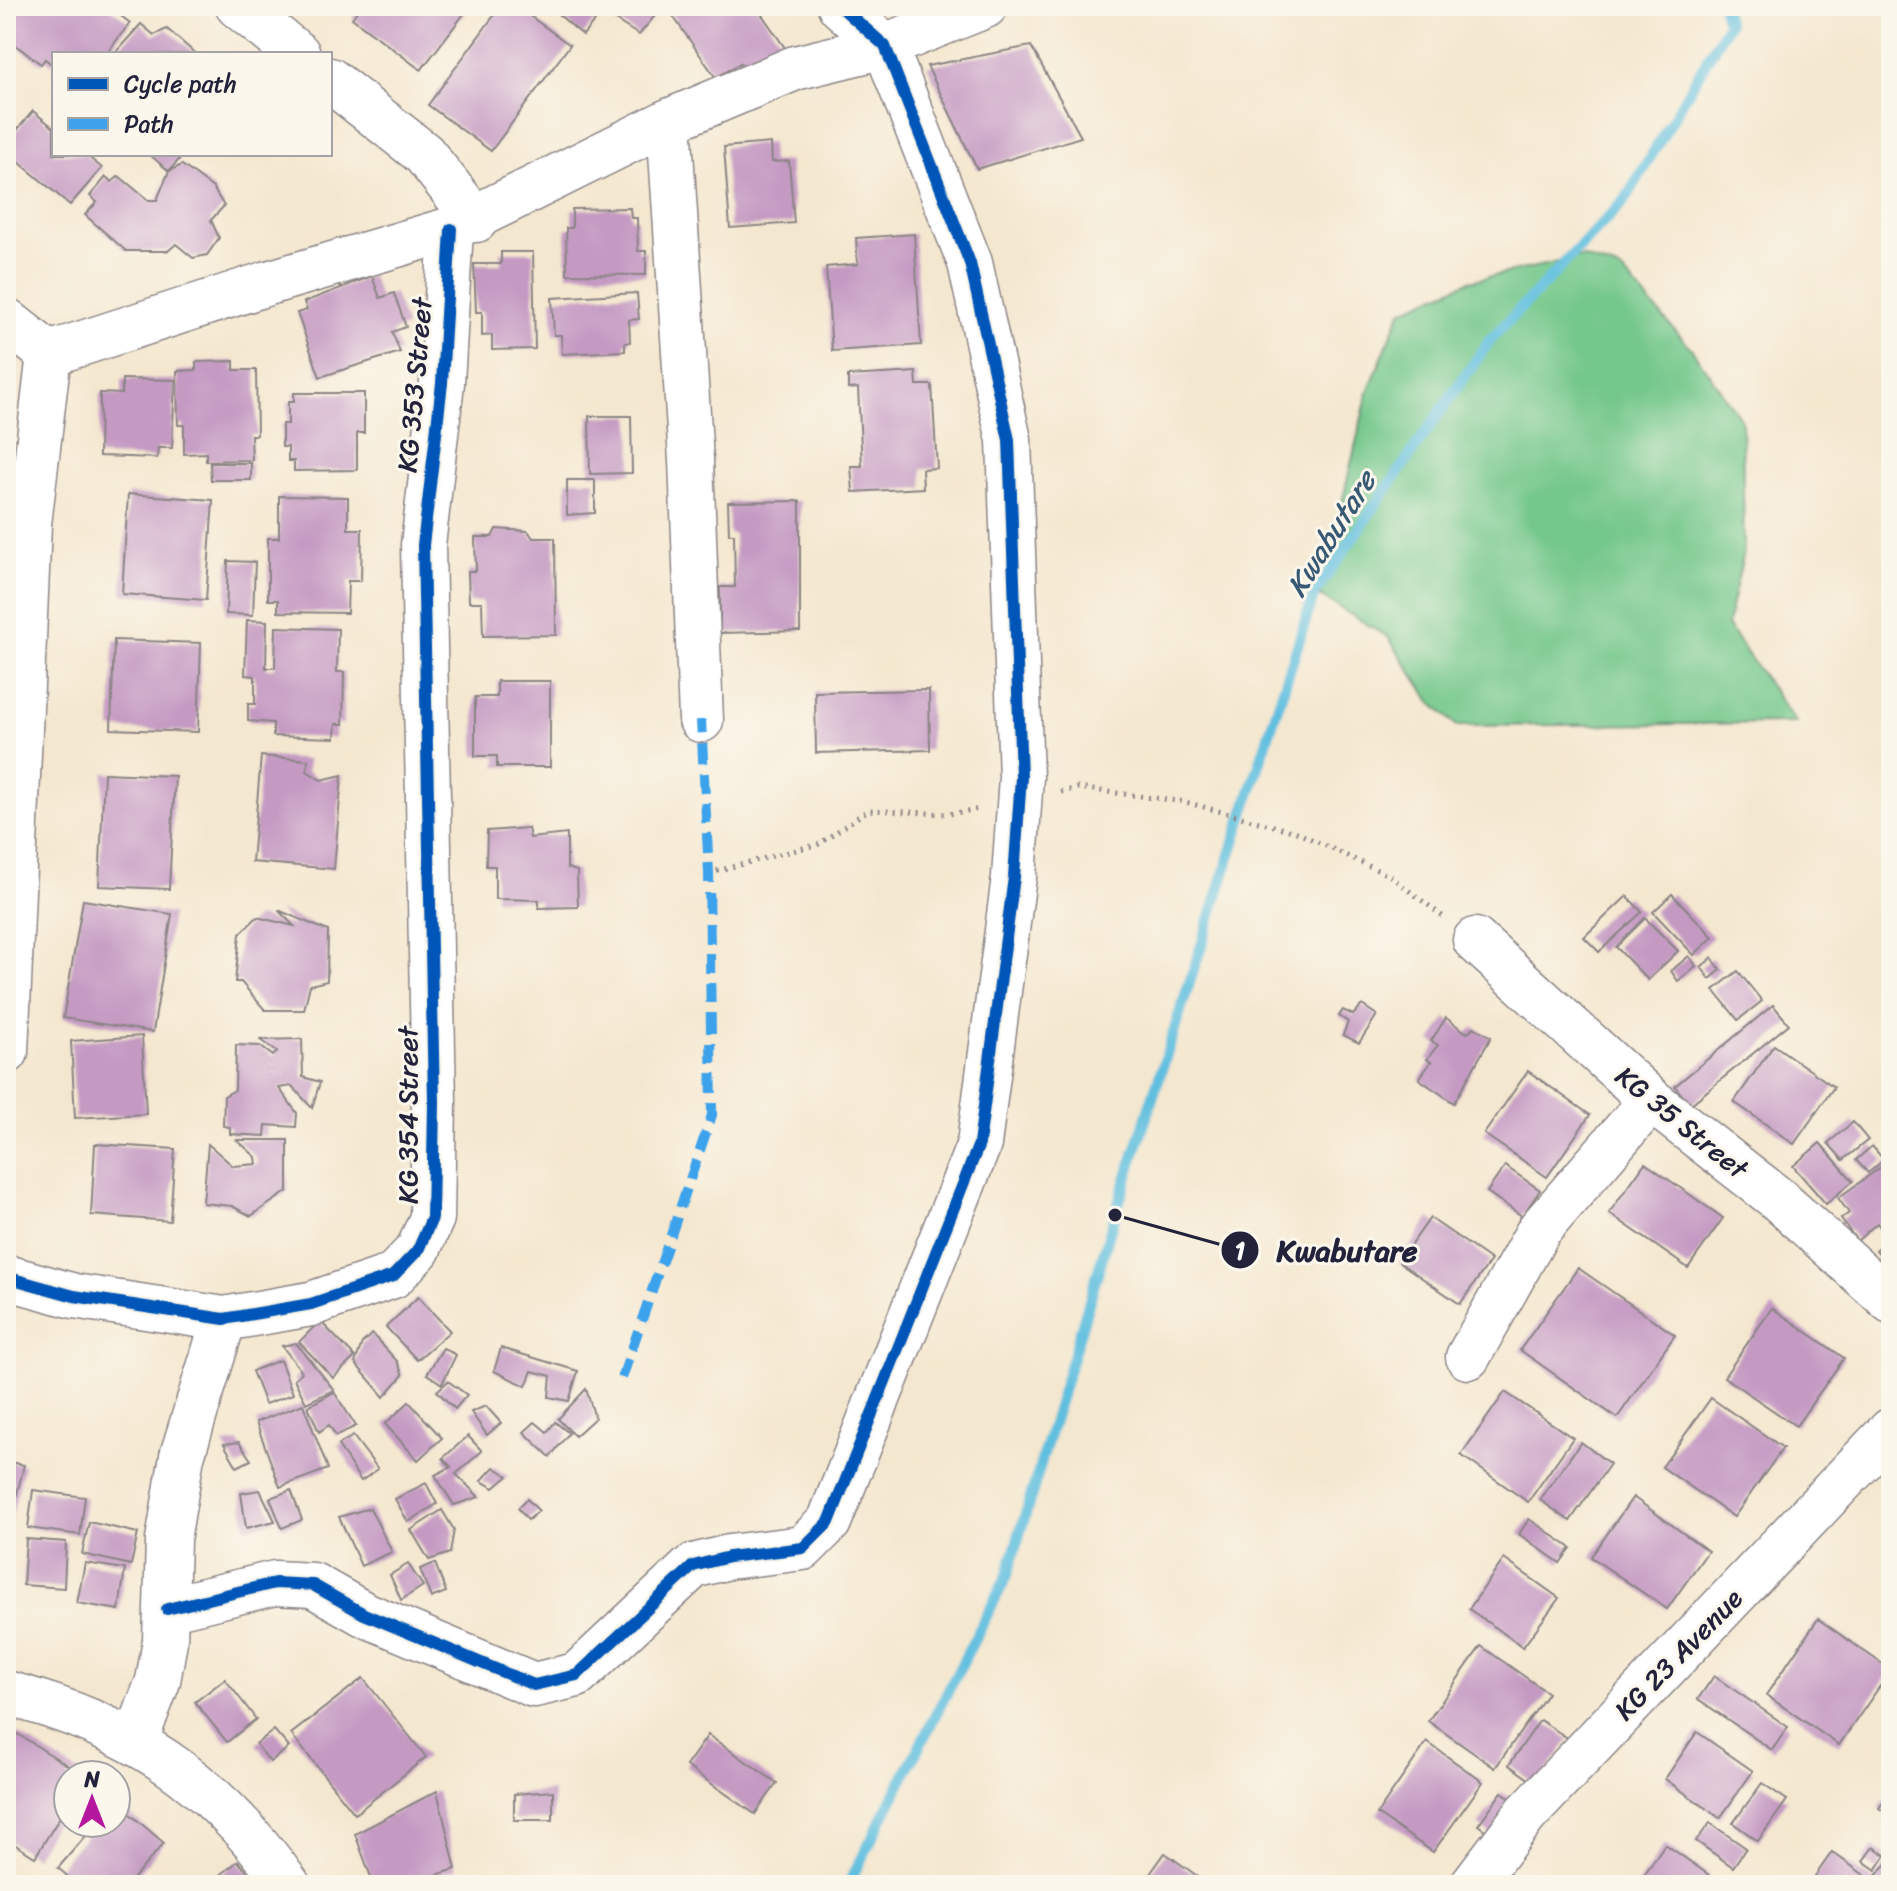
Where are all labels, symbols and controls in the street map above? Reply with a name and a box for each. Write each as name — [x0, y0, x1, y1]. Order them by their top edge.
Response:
legend — [52, 52, 332, 156]
text: Cycle path — [124, 63, 237, 105]
text: Path — [124, 103, 174, 145]
street label: KG 353 Street — [382, 294, 447, 475]
water label: Kwabutare — [1271, 458, 1393, 608]
street label: KG 354 Street — [383, 1024, 432, 1204]
street label: KG 35 Street — [1604, 1053, 1761, 1193]
callout: Kwabutare — [1220, 1223, 1433, 1277]
text: Kwabutare — [1276, 1224, 1418, 1278]
text: 1 — [1235, 1230, 1245, 1272]
street label: KG 23 Avenue — [1602, 1576, 1755, 1732]
north arrow — [52, 1759, 132, 1839]
text: N — [83, 1760, 100, 1799]

